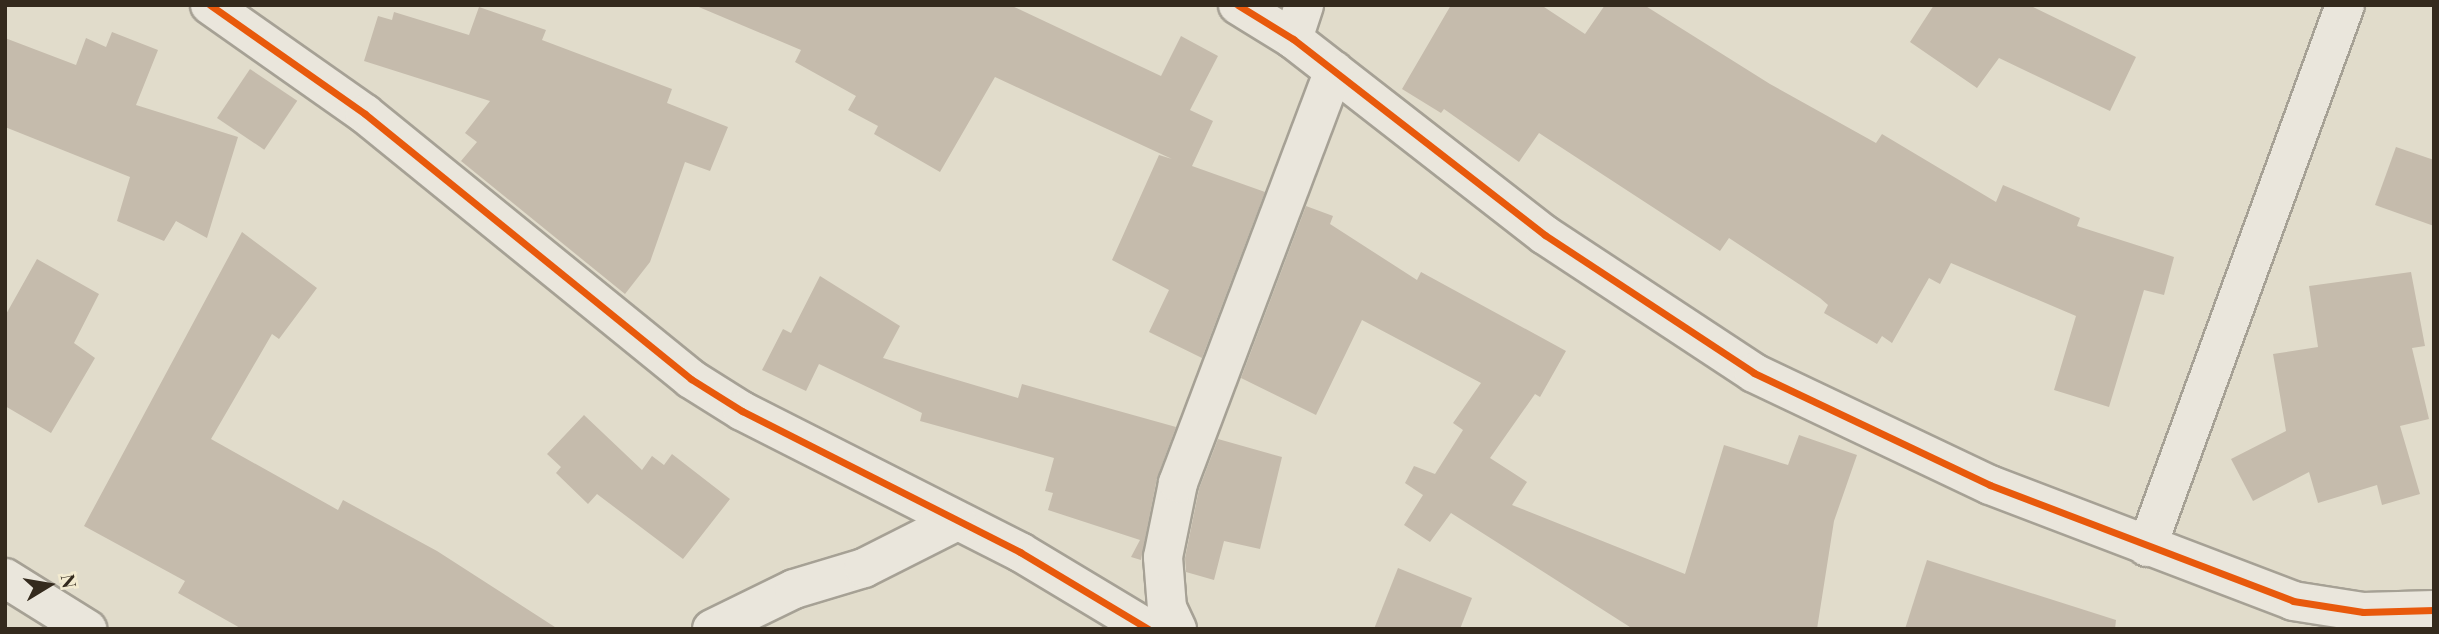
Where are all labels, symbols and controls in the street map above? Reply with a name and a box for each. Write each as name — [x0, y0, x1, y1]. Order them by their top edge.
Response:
north arrow — [14, 550, 84, 620]
text: N — [56, 572, 84, 590]

